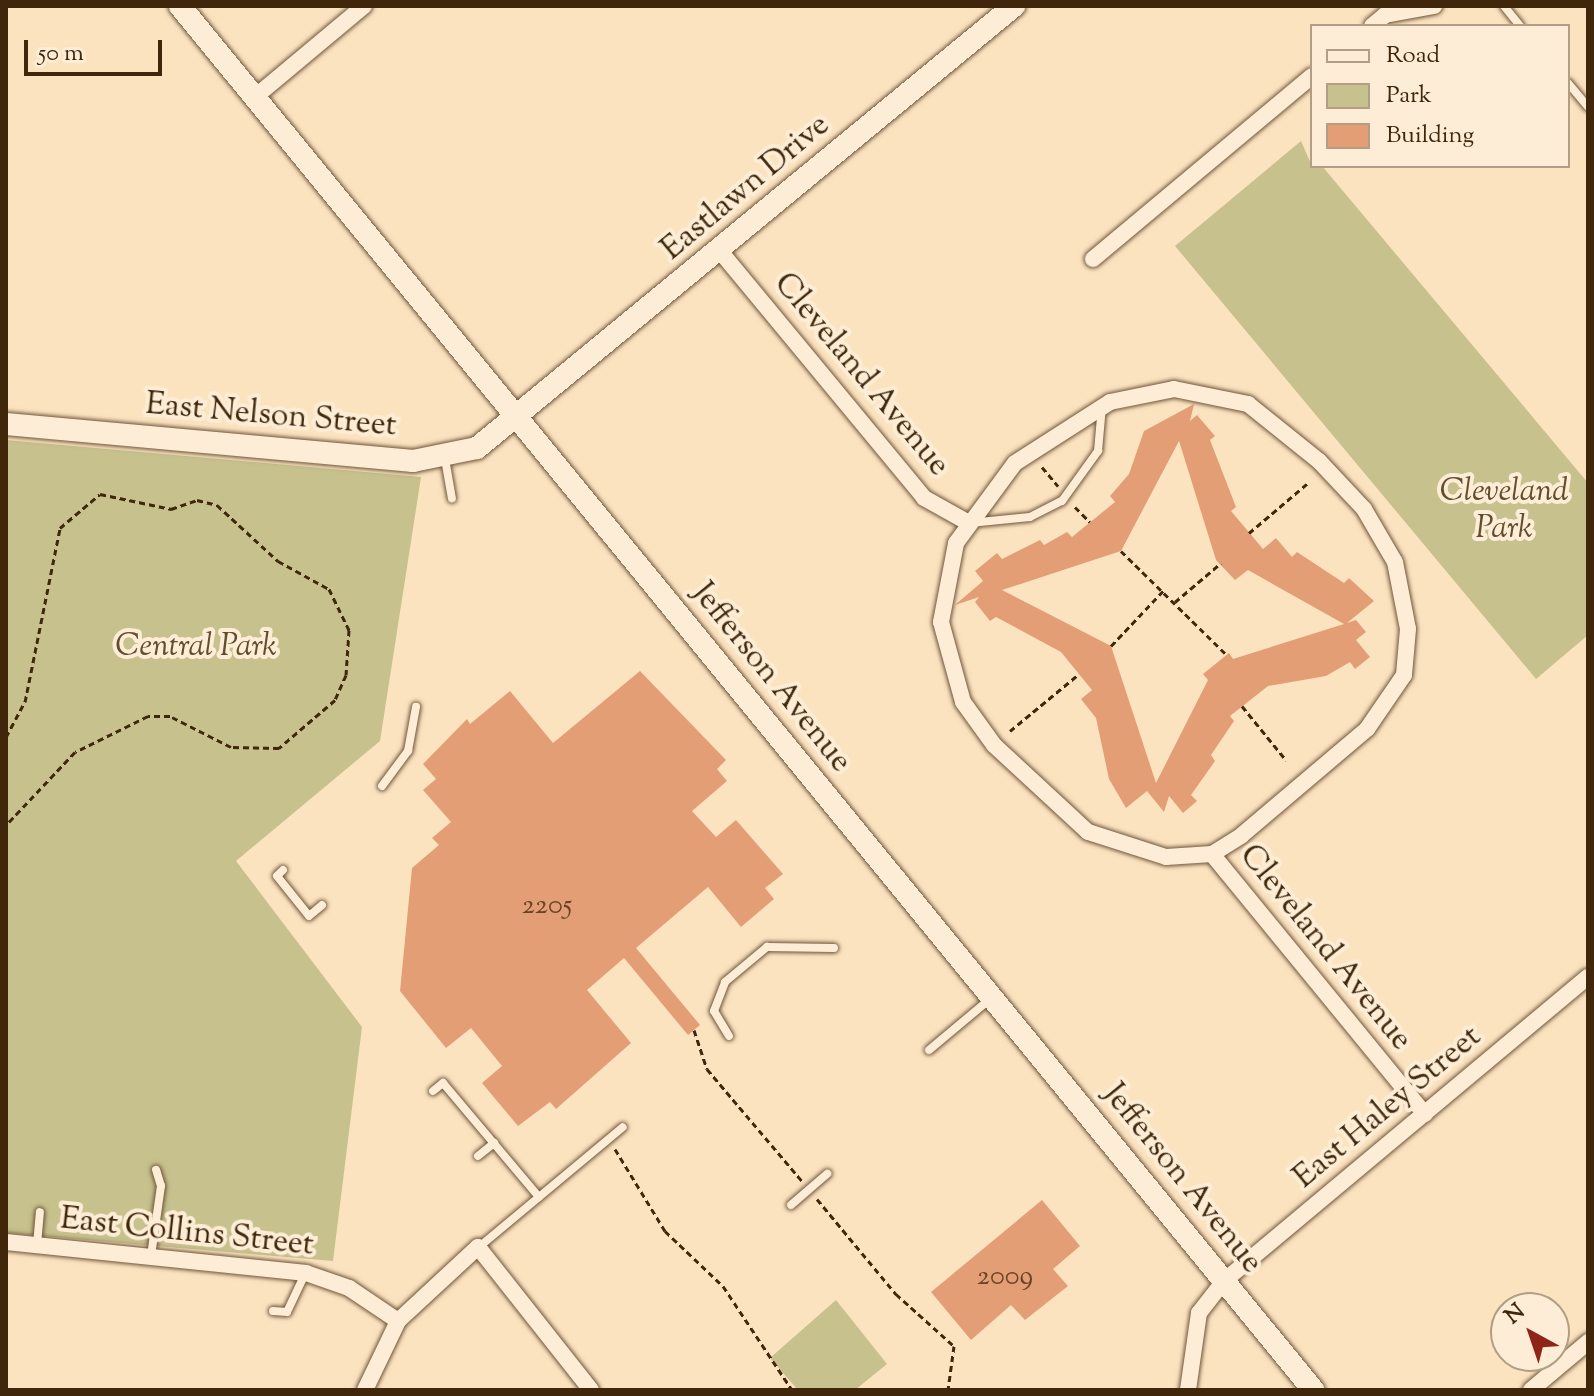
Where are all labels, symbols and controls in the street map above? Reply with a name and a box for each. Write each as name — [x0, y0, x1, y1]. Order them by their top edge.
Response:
scale bar — [28, 24, 166, 74]
legend — [1310, 24, 1570, 168]
text: 50 m — [38, 37, 84, 71]
text: Road — [1386, 39, 1440, 73]
text: Park — [1386, 79, 1432, 113]
street label: Eastlawn Drive — [654, 107, 838, 269]
text: Building — [1386, 119, 1474, 153]
street label: Cleveland Avenue — [765, 266, 957, 484]
street label: East Nelson Street — [144, 386, 398, 446]
park label: Cleveland Park — [1440, 474, 1568, 549]
street label: Jefferson Avenue — [683, 576, 859, 780]
park label: Central Park — [115, 628, 277, 666]
street label: Cleveland Avenue — [1230, 837, 1420, 1059]
house number: 2205 — [522, 889, 572, 923]
street label: East Haley Street — [1286, 1018, 1490, 1198]
street label: Jefferson Avenue — [1094, 1077, 1270, 1281]
street label: East Collins Street — [58, 1201, 316, 1265]
house number: 2009 — [977, 1260, 1033, 1294]
north arrow — [1490, 1292, 1570, 1372]
text: N — [1499, 1297, 1533, 1333]

